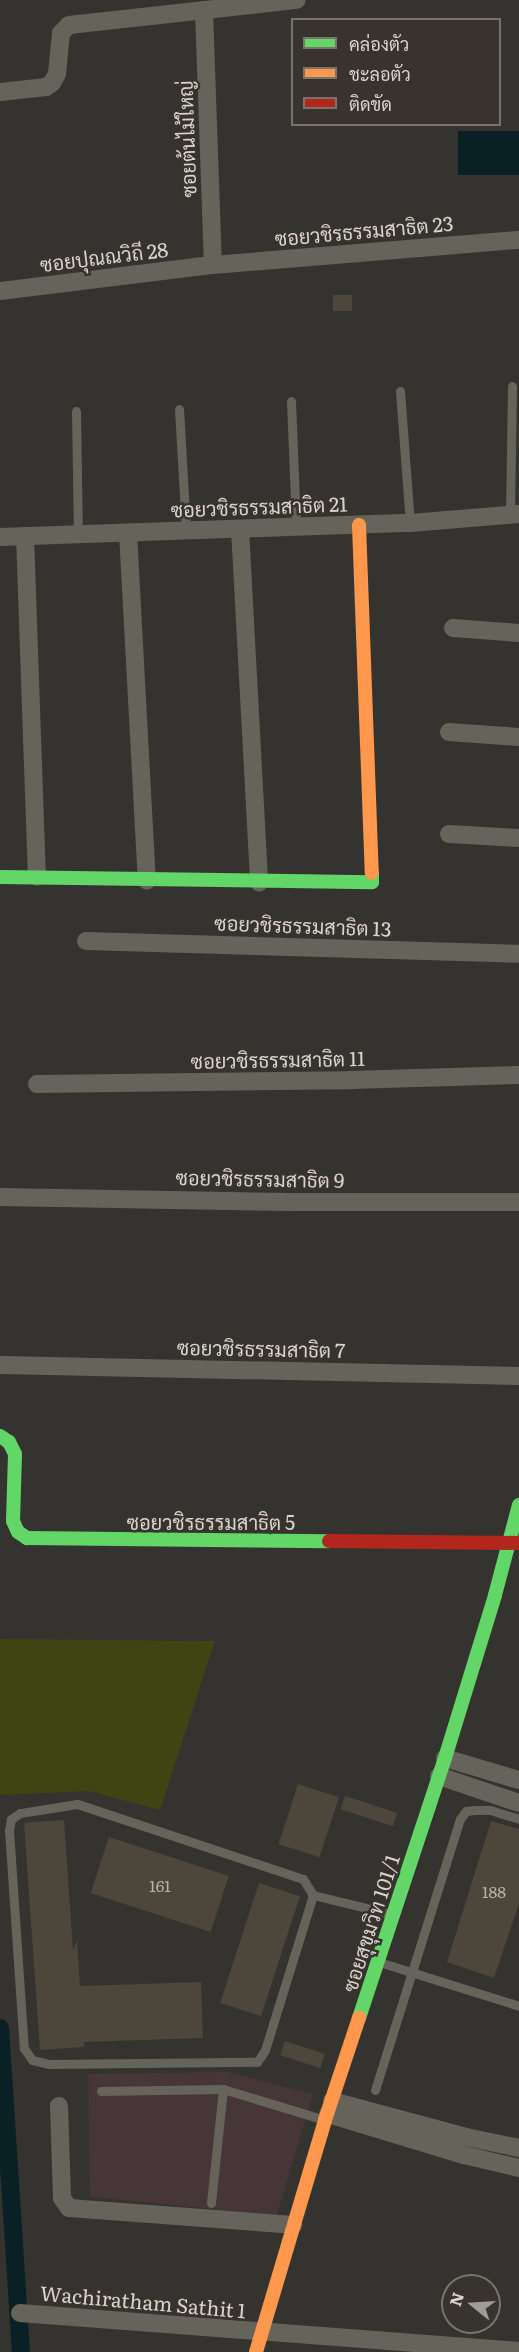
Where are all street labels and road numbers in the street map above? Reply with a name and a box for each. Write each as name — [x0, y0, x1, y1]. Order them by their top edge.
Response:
street label: ซอยต้นไม้ใหญ่ — [172, 80, 200, 198]
street label: ซอยวชิรธรรมสาธิต 23 — [274, 210, 454, 250]
street label: ซอยปุณณวิถี 28 — [39, 236, 169, 276]
street label: ซอยวชิรธรรมสาธิต 21 — [170, 491, 348, 521]
street label: ซอยวชิรธรรมสาธิต 13 — [214, 910, 392, 940]
street label: ซอยวชิรธรรมสาธิต 11 — [191, 1045, 365, 1073]
street label: ซอยวชิรธรรมสาธิต 9 — [175, 1165, 345, 1191]
street label: ซอยวชิรธรรมสาธิต 7 — [177, 1335, 345, 1361]
street label: ซอยวชิรธรรมสาธิต 5 — [127, 1509, 295, 1533]
street label: ซอยสุขุมวิท 101/1 — [336, 1851, 404, 1995]
street label: Wachiratham Sathit 1 — [39, 2280, 247, 2322]

